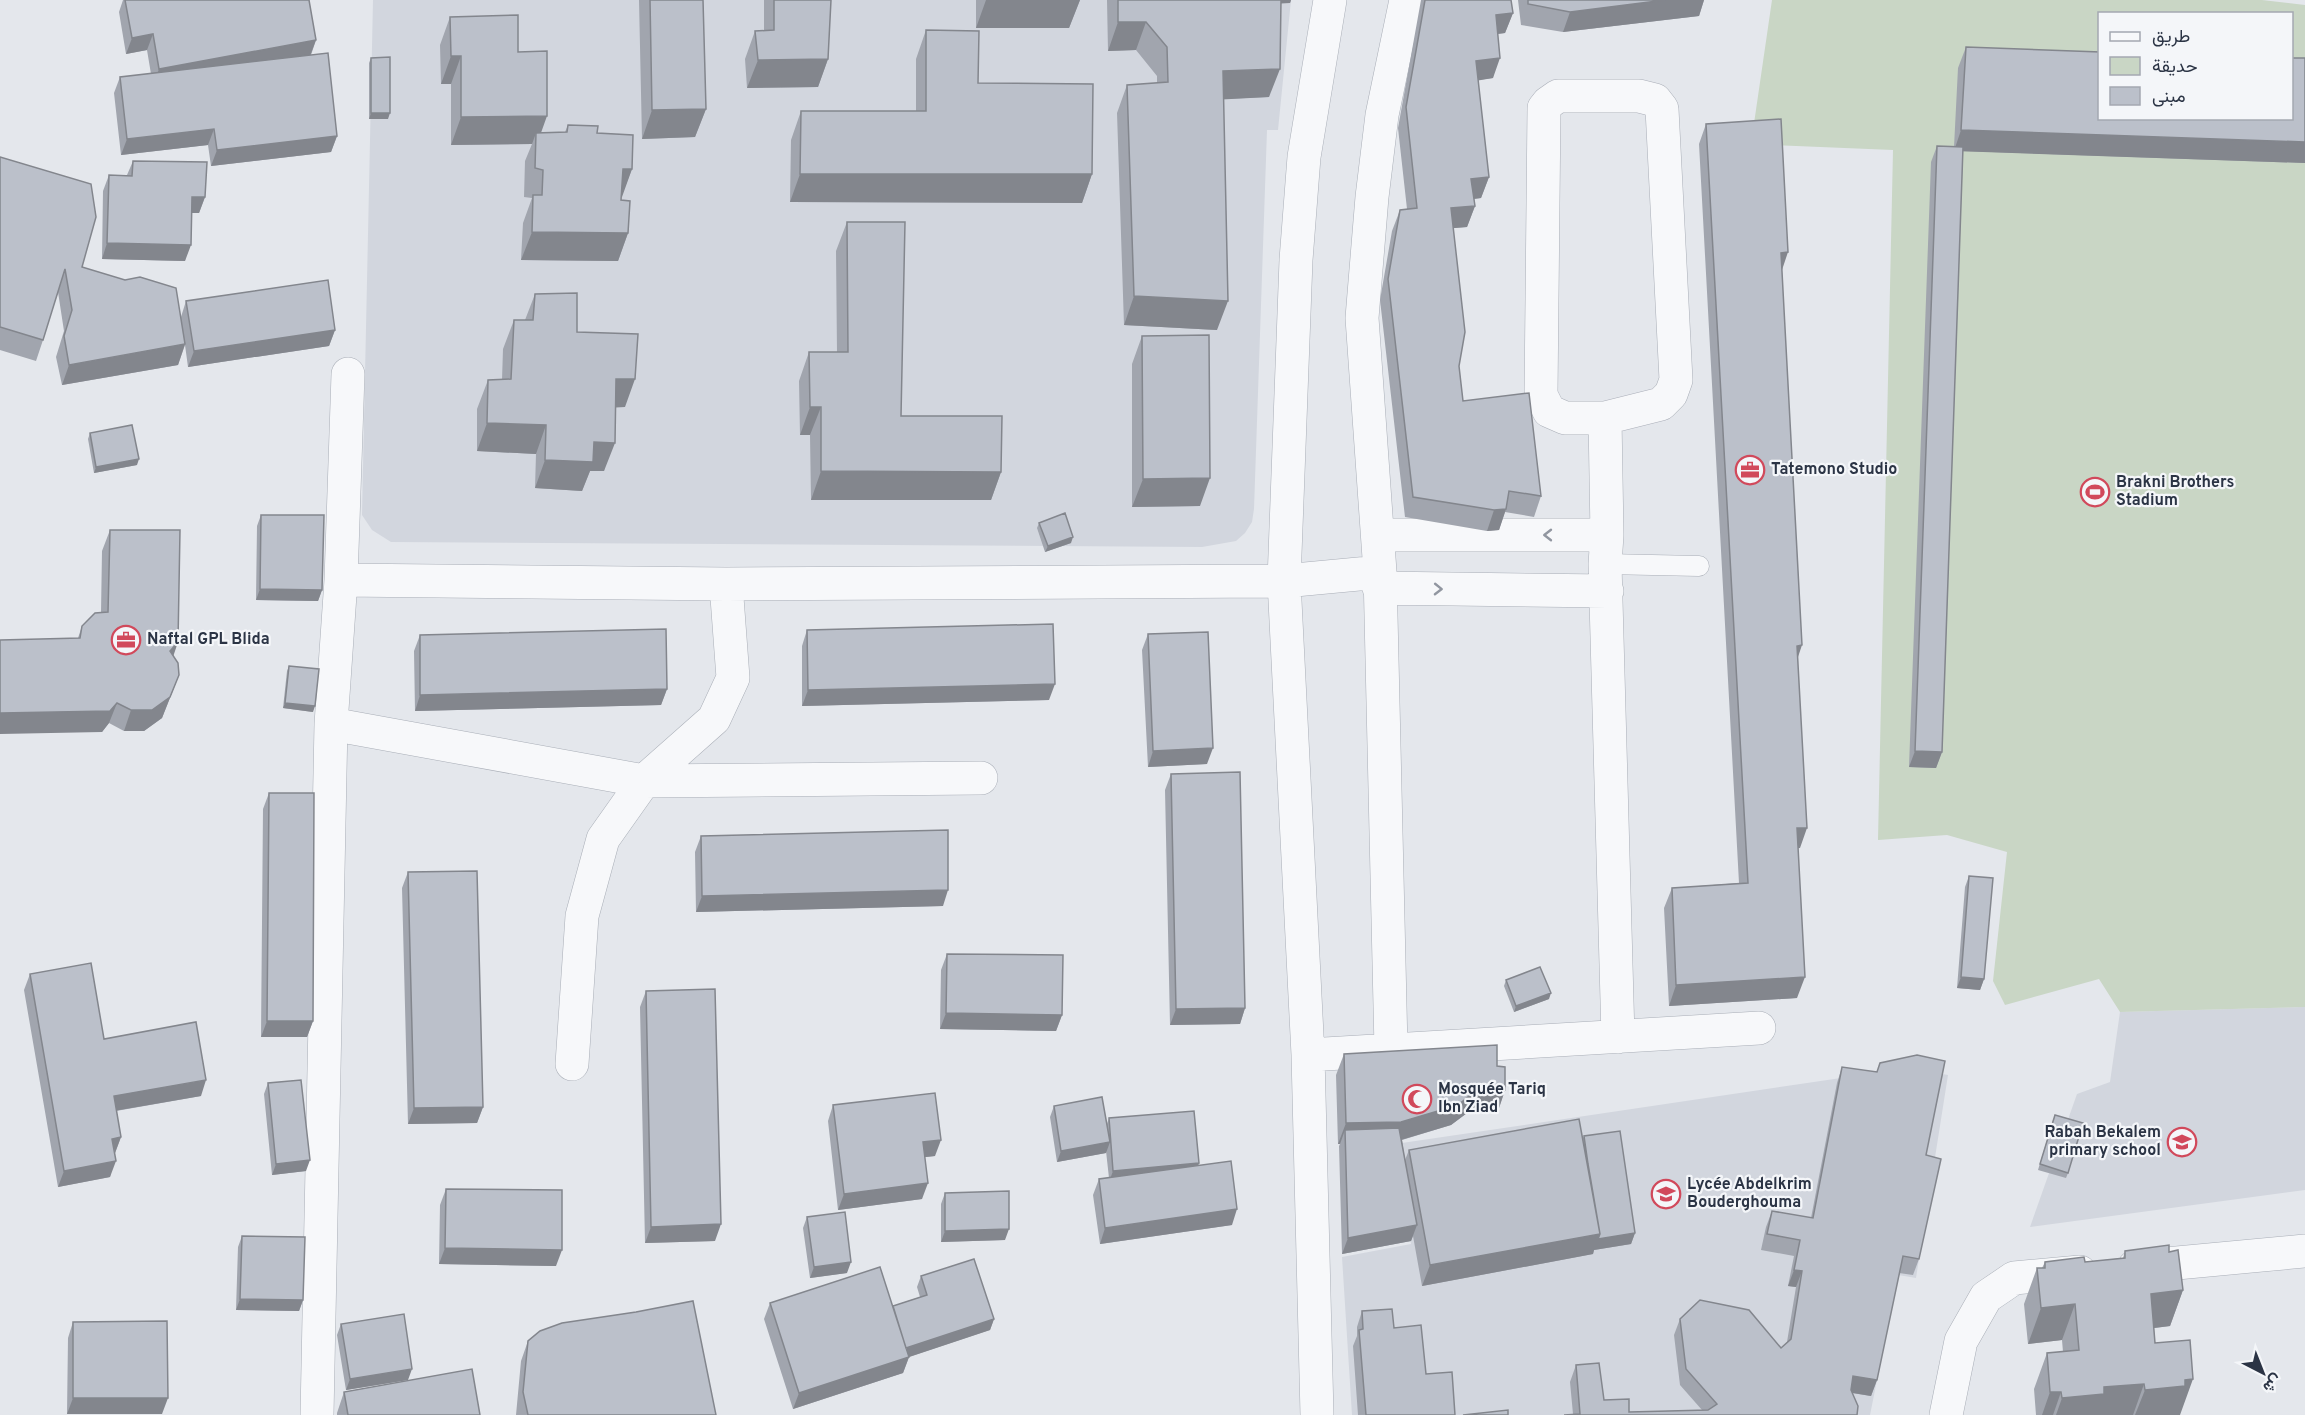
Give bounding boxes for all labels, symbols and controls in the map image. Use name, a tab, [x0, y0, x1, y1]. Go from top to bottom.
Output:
legend	[2098, 12, 2293, 120]
text: طريق	[2152, 26, 2190, 49]
text: حديقة	[2152, 56, 2198, 79]
text: مبنى	[2152, 86, 2186, 109]
office icon: Tatemono Studio	[1734, 454, 1766, 486]
place label: Tatemono Studio	[1771, 460, 1897, 480]
place label: Brakni Brothers Stadium	[2116, 473, 2235, 511]
sports icon: Brakni Brothers Stadium	[2079, 476, 2111, 508]
one-way arrow	[1544, 529, 1553, 541]
one-way arrow	[1433, 583, 1442, 595]
office icon: Naftal GPL Blida	[110, 624, 142, 656]
place label: Naftal GPL Blida	[147, 630, 270, 650]
place label: Mosquée Tariq Ibn Ziad	[1438, 1080, 1546, 1118]
mosque icon: Mosquée Tariq Ibn Ziad	[1401, 1083, 1433, 1115]
place label: Rabah Bekalem primary school	[2044, 1123, 2161, 1161]
school or university icon: Rabah Bekalem primary school	[2166, 1126, 2198, 1158]
place label: Lycée Abdelkrim Bouderghouma	[1687, 1175, 1812, 1213]
school or university icon: Lycée Abdelkrim Bouderghouma	[1650, 1178, 1682, 1210]
north arrow	[2233, 1343, 2293, 1403]
text: ش	[2258, 1369, 2286, 1397]

